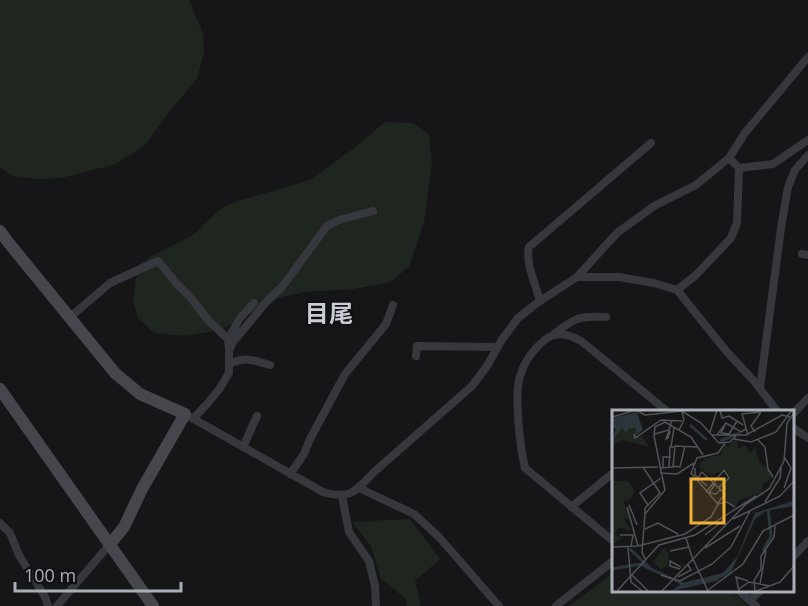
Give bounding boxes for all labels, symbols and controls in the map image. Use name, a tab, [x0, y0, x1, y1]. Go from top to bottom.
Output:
district label: 目尾	[305, 296, 353, 329]
inset map	[612, 410, 793, 591]
scale bar	[15, 555, 182, 593]
text: 100 m	[24, 563, 76, 587]

